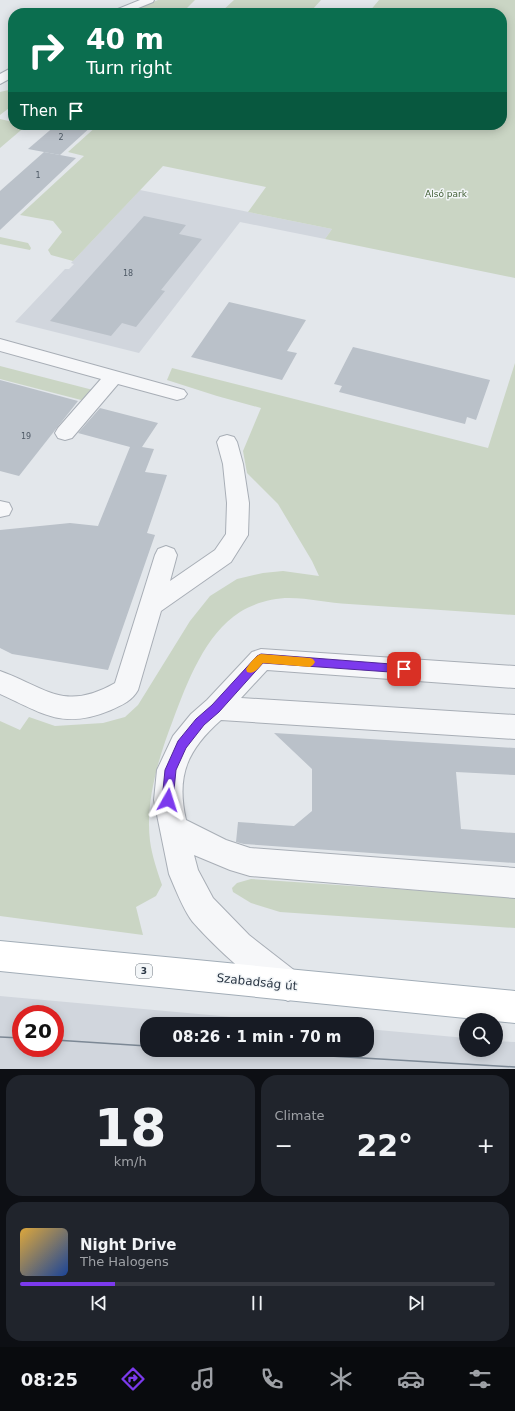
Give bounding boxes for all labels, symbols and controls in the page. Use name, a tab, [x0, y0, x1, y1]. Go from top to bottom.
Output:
text: 40 m	[86, 23, 164, 56]
icon: right	[20, 24, 72, 76]
text: Turn right	[86, 57, 172, 78]
icon: arrive	[65, 100, 87, 122]
text: Then	[20, 102, 57, 120]
house number: 2	[58, 133, 64, 142]
house number: 1	[35, 171, 41, 180]
park label: Alsó park	[425, 189, 468, 199]
house number: 18	[123, 269, 133, 278]
house number: 19	[21, 432, 31, 441]
pin	[387, 652, 421, 686]
icon: arrive	[393, 658, 415, 680]
position arrow	[147, 779, 189, 821]
road number: 3	[136, 964, 152, 978]
street label: Szabadság út	[216, 971, 298, 993]
speed limit sign: 20	[12, 1005, 64, 1057]
map controls	[459, 1013, 503, 1057]
button: search	[459, 1013, 503, 1057]
text: 08:26 · 1 min · 70 m	[173, 1028, 341, 1046]
text: 18	[94, 1098, 166, 1158]
text: Climate	[275, 1108, 325, 1123]
text: 22°	[356, 1128, 413, 1163]
text: −	[275, 1133, 293, 1158]
text: +	[477, 1133, 495, 1158]
text: km/h	[114, 1154, 147, 1169]
text: Night Drive	[80, 1236, 176, 1254]
text: The Halogens	[80, 1254, 169, 1269]
icon: previous	[88, 1292, 110, 1314]
icon: pause	[246, 1292, 268, 1314]
icon: next	[405, 1292, 427, 1314]
icon: directions	[119, 1365, 147, 1393]
icon: music	[189, 1365, 217, 1393]
icon: phone	[258, 1365, 286, 1393]
icon: climate	[327, 1365, 355, 1393]
icon: car	[397, 1365, 425, 1393]
icon: filters	[466, 1365, 494, 1393]
text: 08:25	[21, 1369, 78, 1390]

